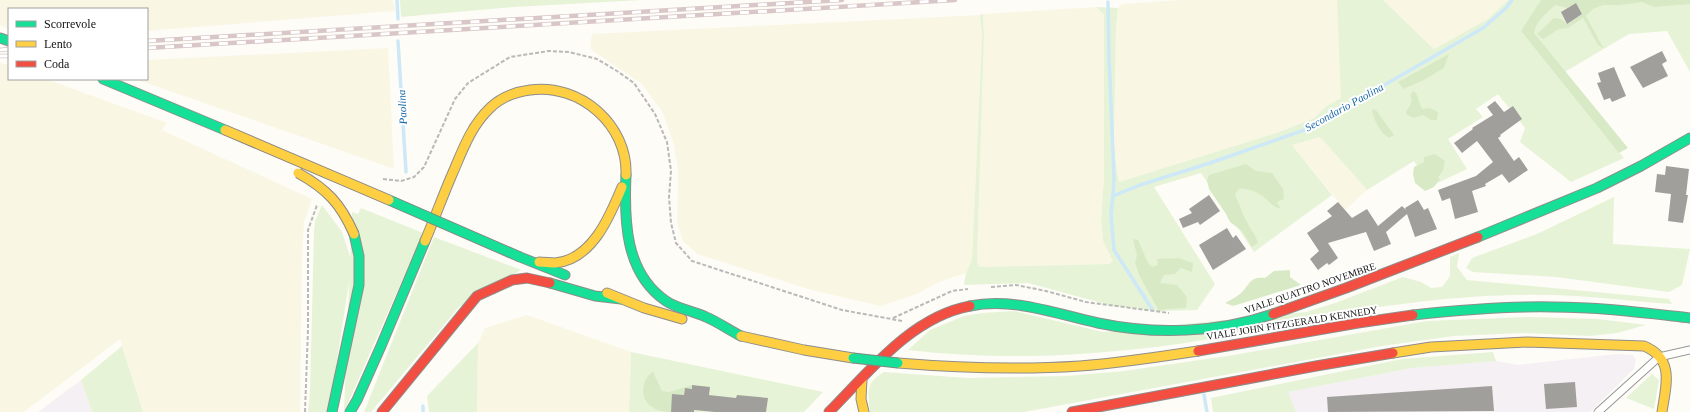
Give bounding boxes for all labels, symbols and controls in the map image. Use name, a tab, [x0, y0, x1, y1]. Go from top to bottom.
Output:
legend	[8, 8, 148, 80]
text: Scorrevole	[44, 17, 96, 31]
text: Lento	[44, 37, 72, 51]
text: Coda	[44, 57, 70, 71]
water label: Secondario Paolina	[1303, 80, 1386, 134]
water label: Paolina	[395, 89, 409, 126]
street label: VIALE QUATTRO NOVEMBRE	[1243, 260, 1377, 316]
street label: VIALE JOHN FITZGERALD KENNEDY	[1206, 304, 1378, 342]

